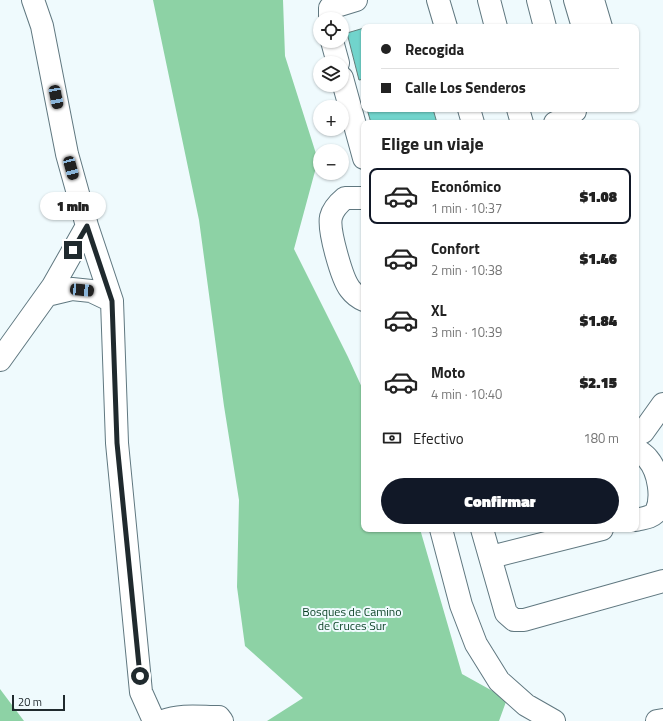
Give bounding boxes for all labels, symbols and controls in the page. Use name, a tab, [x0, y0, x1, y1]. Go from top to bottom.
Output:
map controls	[313, 12, 349, 180]
button: locate	[313, 12, 349, 48]
text: Recogida	[405, 38, 464, 61]
button: layers	[313, 56, 349, 92]
text: Calle Los Senderos	[405, 76, 526, 99]
car	[48, 84, 64, 110]
button: +	[313, 100, 349, 136]
text: Elige un viaje	[381, 130, 484, 157]
button: −	[313, 144, 349, 180]
car	[62, 155, 80, 181]
text: Económico	[431, 175, 501, 198]
icon: car	[383, 178, 419, 214]
text: $1.08	[580, 185, 617, 208]
callout: 1 min	[40, 192, 106, 220]
text: 1 min	[57, 196, 89, 216]
text: 1 min · 10:37	[431, 198, 502, 218]
text: Confort	[431, 237, 480, 260]
icon: car	[383, 240, 419, 276]
route end	[64, 241, 82, 259]
text: $1.46	[580, 247, 617, 270]
text: 2 min · 10:38	[431, 260, 502, 280]
car	[70, 283, 94, 297]
text: XL	[431, 299, 447, 322]
icon: car	[383, 302, 419, 338]
text: $1.84	[580, 309, 617, 332]
text: 3 min · 10:39	[431, 322, 502, 342]
text: Moto	[431, 361, 465, 384]
icon: car	[383, 364, 419, 400]
text: $2.15	[580, 371, 617, 394]
text: 4 min · 10:40	[431, 384, 502, 404]
icon: cash	[381, 427, 403, 449]
text: Efectivo	[413, 427, 464, 450]
text: 180 m	[583, 428, 619, 448]
button: Confirmar	[381, 478, 619, 524]
park label: Bosques de Camino de Cruces Sur	[302, 602, 402, 635]
route start	[131, 667, 149, 685]
scale bar	[12, 693, 65, 712]
text: 20 m	[18, 694, 42, 710]

